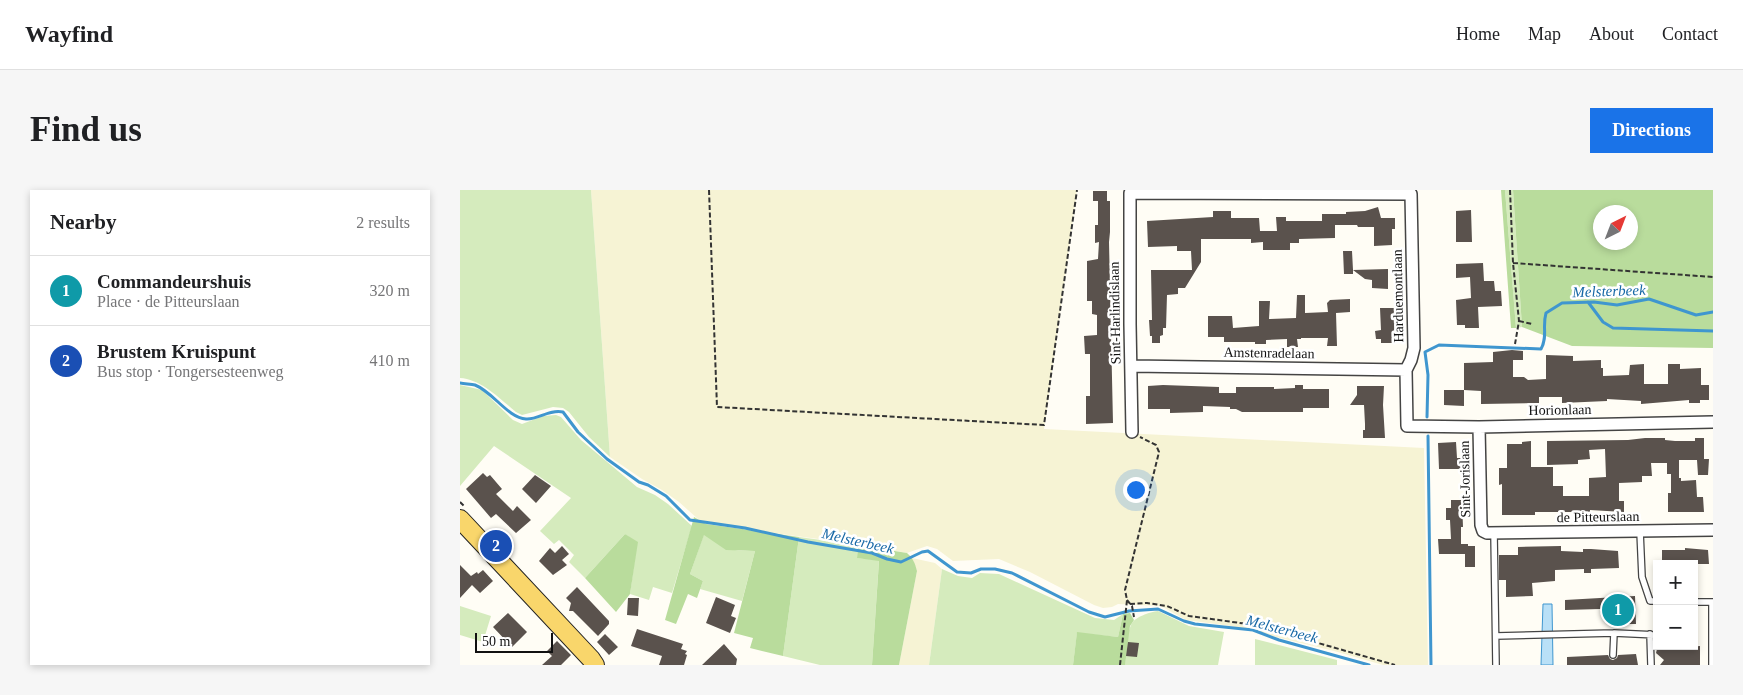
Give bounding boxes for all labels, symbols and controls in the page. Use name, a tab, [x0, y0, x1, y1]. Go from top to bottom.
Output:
text: Wayfind	[25, 21, 113, 47]
text: Home	[1456, 24, 1500, 44]
text: Map	[1528, 24, 1561, 44]
text: About	[1589, 24, 1634, 44]
text: Contact	[1662, 24, 1718, 44]
button: Directions	[1590, 108, 1713, 153]
text: Find us	[30, 110, 142, 149]
north arrow	[1593, 205, 1638, 250]
text: Nearby	[50, 210, 117, 234]
text: 2 results	[356, 214, 410, 231]
street label: Harduemontlaan	[1390, 249, 1406, 343]
street label: Sint-Harlindislaan	[1107, 262, 1123, 364]
text: Commandeurshuis	[97, 271, 251, 292]
text: 1	[62, 282, 70, 299]
text: 320 m	[370, 282, 410, 299]
water label: Melsterbeek	[1571, 282, 1646, 300]
text: Place · de Pitteurslaan	[97, 293, 240, 310]
text: Brustem Kruispunt	[97, 341, 256, 362]
street label: Amstenradelaan	[1223, 345, 1315, 361]
text: 2	[62, 352, 70, 369]
text: 410 m	[370, 352, 410, 369]
text: Bus stop · Tongersesteenweg	[97, 363, 284, 380]
street label: Horionlaan	[1528, 402, 1592, 418]
street label: Sint-Jorislaan	[1457, 440, 1473, 518]
your location	[1123, 477, 1149, 503]
street label: de Pitteurslaan	[1556, 509, 1640, 525]
water label: Melsterbeek	[820, 525, 896, 557]
pin: 2	[480, 527, 512, 565]
map controls	[1653, 560, 1698, 650]
button: +	[1653, 560, 1698, 605]
pin: 1	[1602, 591, 1634, 629]
button: −	[1653, 605, 1698, 650]
water label: Melsterbeek	[1244, 612, 1320, 646]
scale bar	[475, 630, 552, 653]
text: 50 m	[482, 634, 510, 649]

